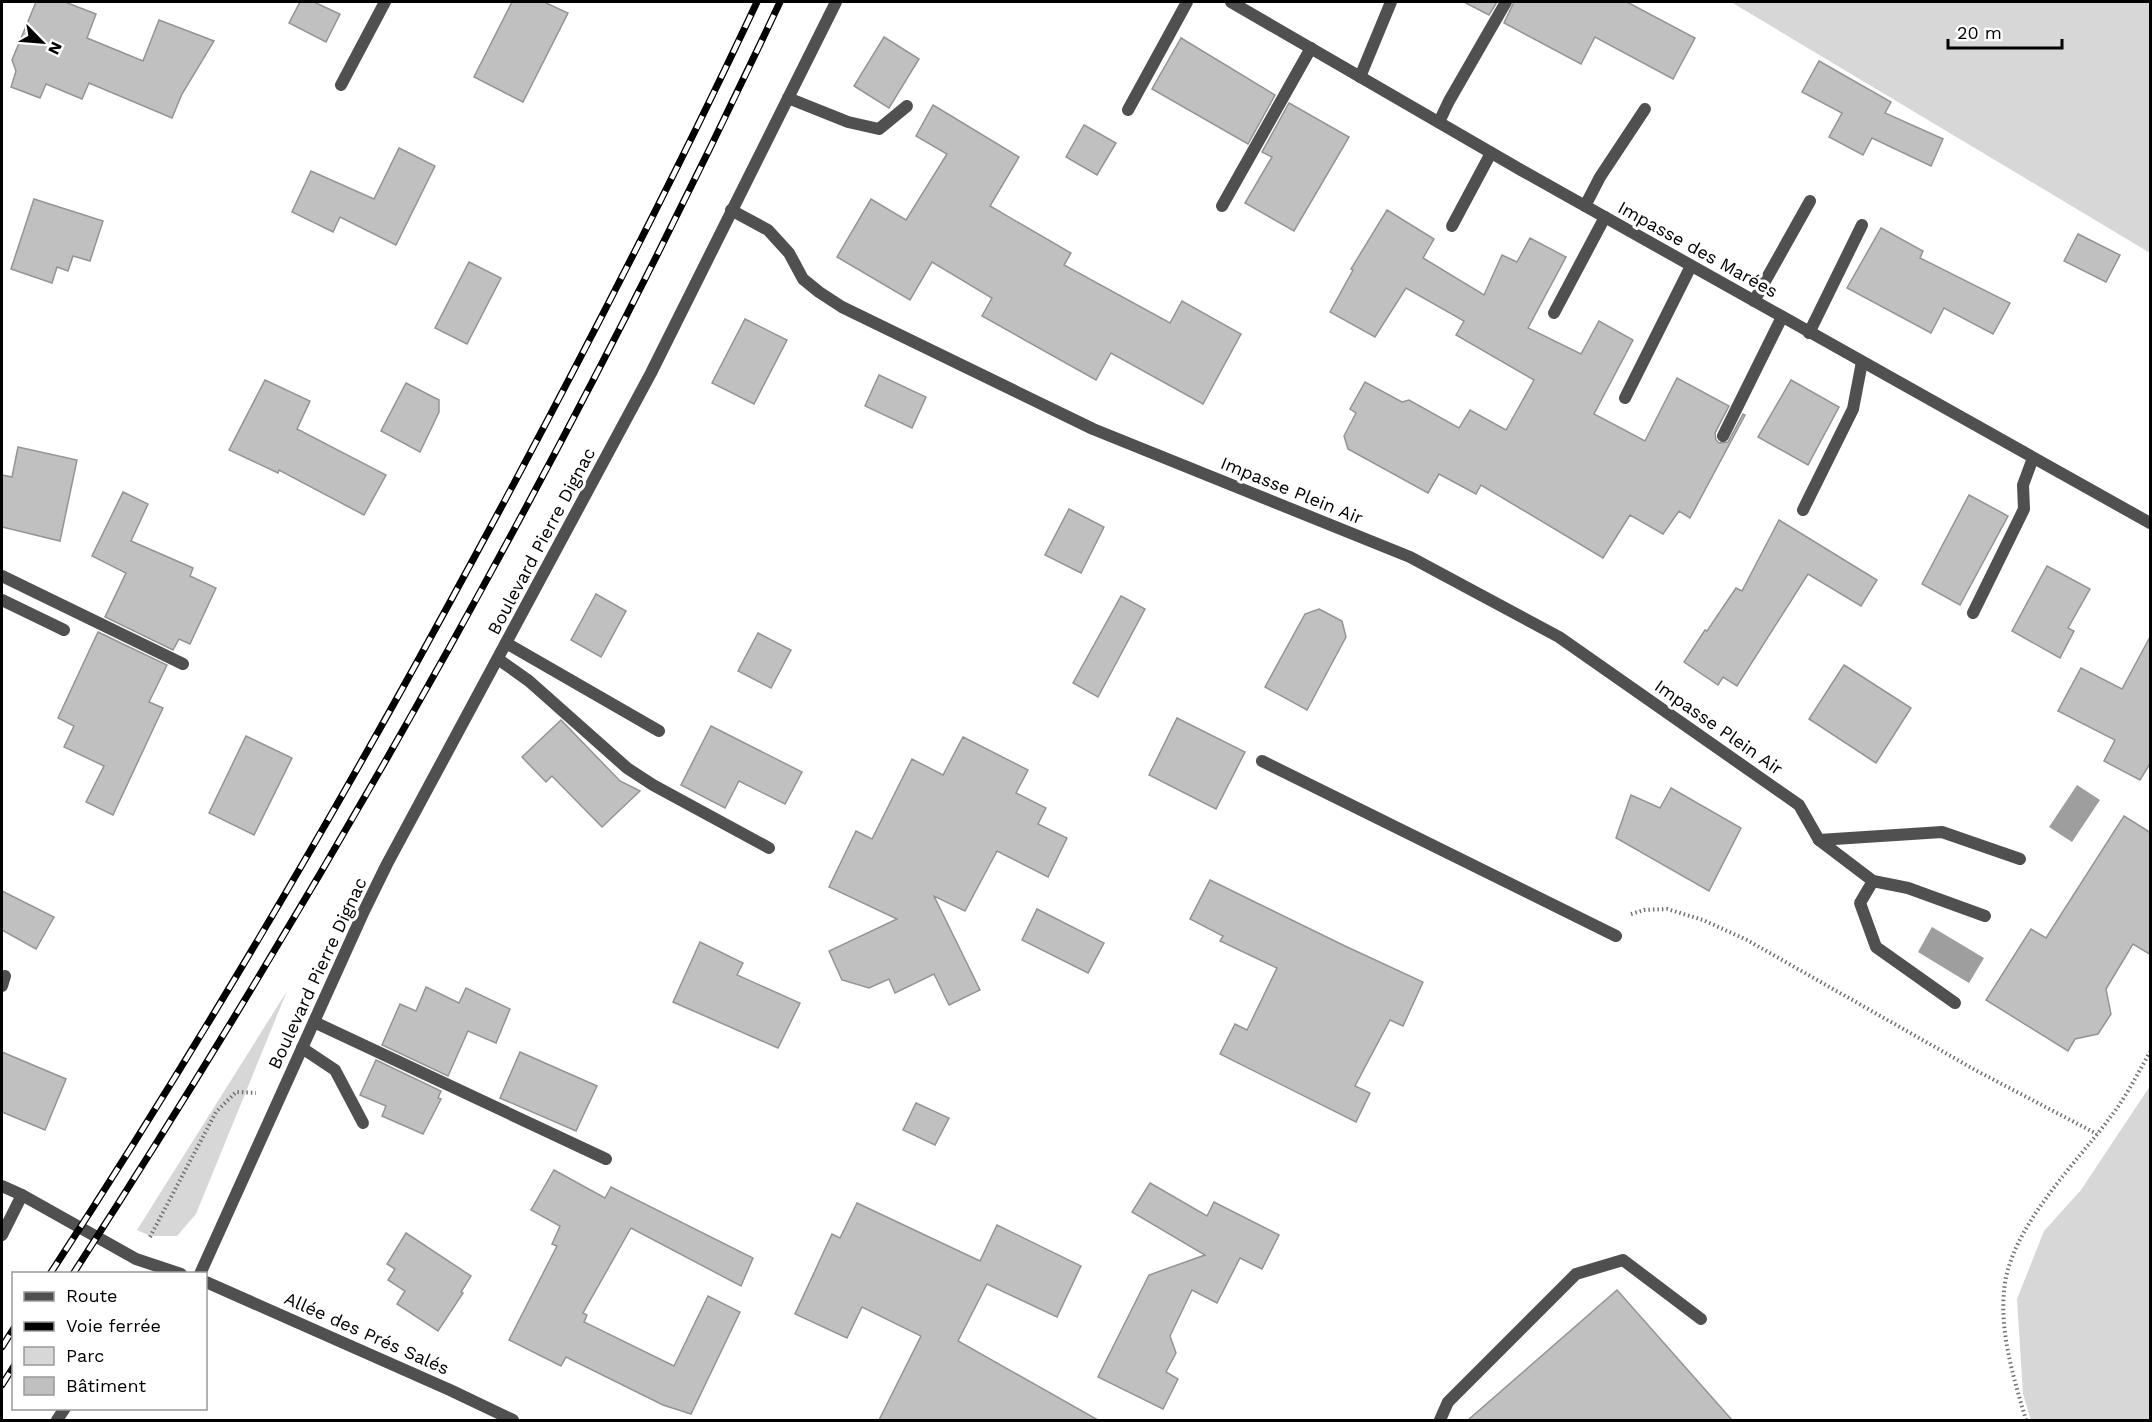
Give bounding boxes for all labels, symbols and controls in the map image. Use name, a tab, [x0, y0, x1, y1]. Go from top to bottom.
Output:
north arrow	[12, 12, 72, 72]
scale bar	[1948, 12, 2062, 50]
text: 20 m	[1957, 22, 2002, 43]
text: N	[44, 39, 66, 58]
street label: Impasse des Marées	[1614, 196, 1782, 302]
street label: Boulevard Pierre Dignac	[483, 444, 599, 638]
street label: Impasse Plein Air	[1218, 452, 1366, 528]
street label: Impasse Plein Air	[1651, 675, 1787, 779]
street label: Boulevard Pierre Dignac	[263, 874, 371, 1072]
legend	[12, 1272, 207, 1410]
text: Route	[66, 1285, 118, 1306]
street label: Allée des Prés Salés	[281, 1287, 453, 1379]
text: Voie ferrée	[66, 1315, 161, 1336]
text: Parc	[66, 1345, 104, 1366]
text: Bâtiment	[66, 1375, 146, 1396]

